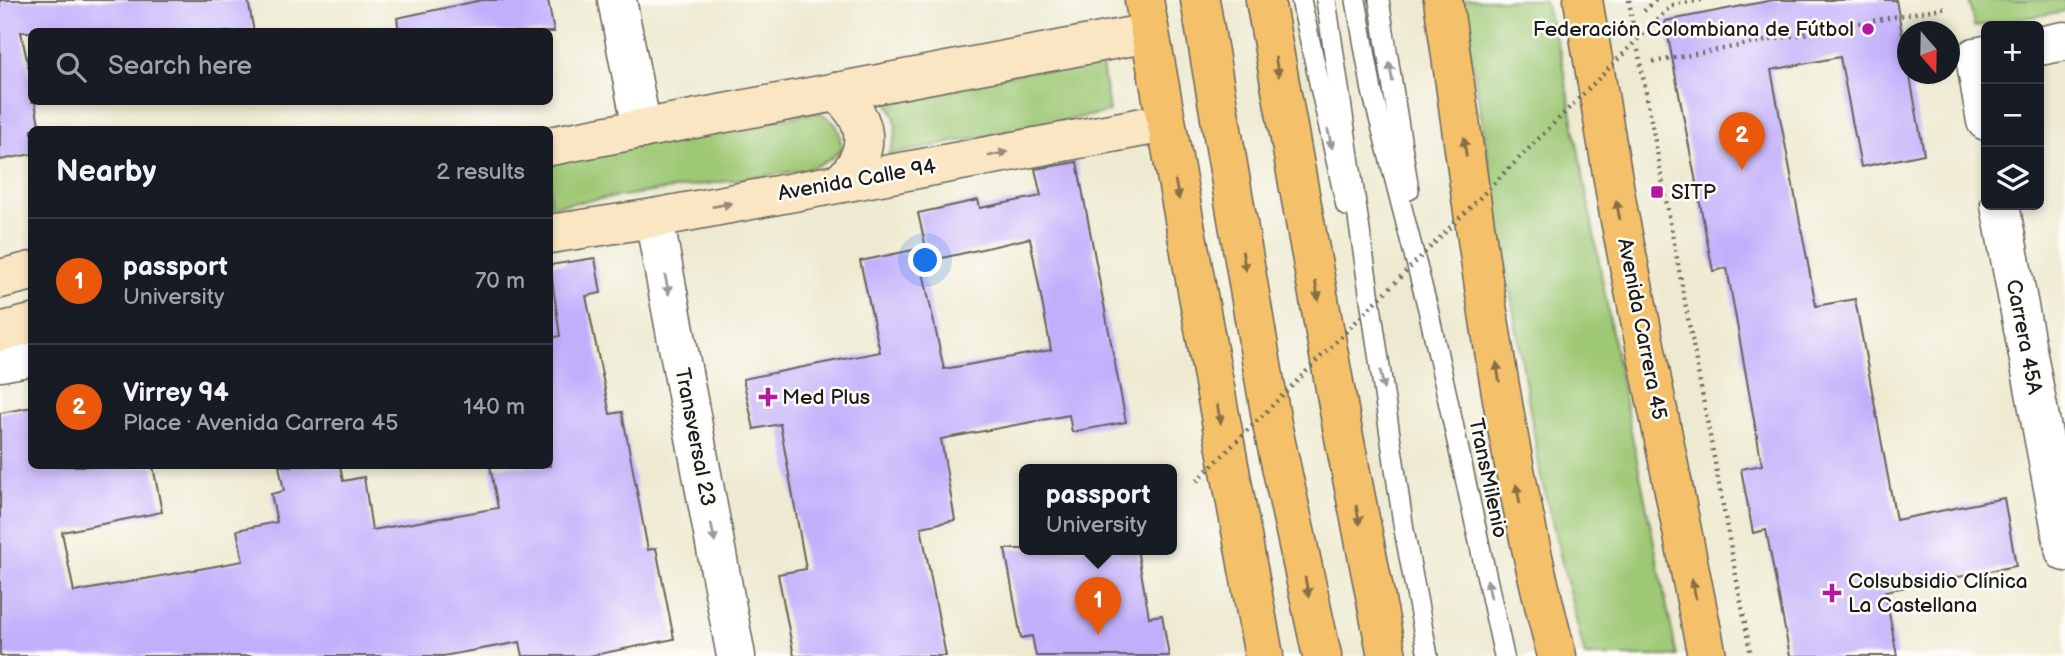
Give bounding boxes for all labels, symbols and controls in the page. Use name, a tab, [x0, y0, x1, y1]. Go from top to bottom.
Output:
place label: Federación Colombiana de Fútbol	[1533, 17, 1854, 42]
marker: Federación Colombiana de Fútbol	[1860, 21, 1876, 37]
north arrow	[1897, 21, 1960, 84]
map controls	[1981, 21, 2044, 210]
button: +	[1981, 21, 2044, 84]
search box	[28, 28, 553, 105]
icon: search	[52, 48, 90, 86]
text: Search here	[108, 51, 252, 82]
one-way arrow	[1272, 56, 1283, 78]
one-way arrow	[1385, 61, 1396, 83]
button: −	[1981, 84, 2044, 147]
pin: 2	[1719, 112, 1765, 170]
one-way arrow	[1325, 128, 1336, 150]
one-way arrow	[1459, 136, 1470, 158]
button: layers	[1981, 147, 2044, 210]
one-way arrow	[987, 148, 1009, 159]
text: Nearby	[56, 154, 156, 190]
street label: Avenida Calle 94	[776, 154, 938, 206]
text: 2 results	[436, 158, 525, 186]
one-way arrow	[1172, 179, 1183, 201]
place label: SITP	[1671, 180, 1716, 205]
marker: SITP	[1649, 184, 1665, 200]
one-way arrow	[711, 199, 733, 210]
one-way arrow	[1613, 199, 1624, 221]
street label: Avenida Carrera 45	[1612, 236, 1672, 422]
your location	[908, 243, 942, 277]
one-way arrow	[1239, 250, 1250, 272]
text: passport	[123, 252, 228, 283]
text: 1	[74, 267, 84, 295]
text: 70 m	[475, 267, 525, 295]
one-way arrow	[661, 274, 672, 296]
street label: Carrera 45A	[2001, 277, 2047, 397]
one-way arrow	[1312, 280, 1323, 302]
text: University	[123, 283, 224, 311]
one-way arrow	[1492, 361, 1503, 383]
street label: Transversal 23	[669, 366, 721, 508]
one-way arrow	[1376, 369, 1387, 391]
text: Virrey 94	[123, 378, 229, 409]
place label: Med Plus	[782, 385, 870, 410]
marker: Med Plus	[760, 389, 776, 405]
text: 2	[72, 393, 86, 421]
text: 140 m	[463, 393, 525, 421]
one-way arrow	[1214, 403, 1225, 425]
text: Place · Avenida Carrera 45	[123, 409, 398, 437]
street label: TransMilenio	[1463, 416, 1513, 540]
popup	[1019, 464, 1177, 555]
text: passport	[1046, 480, 1150, 511]
one-way arrow	[1513, 483, 1524, 505]
one-way arrow	[1353, 504, 1364, 526]
text: University	[1046, 511, 1147, 539]
one-way arrow	[707, 522, 718, 544]
place label: Colsubsidio Clínica La Castellana	[1848, 569, 2028, 618]
one-way arrow	[1302, 576, 1313, 598]
pin: 1	[1075, 577, 1121, 635]
one-way arrow	[1483, 578, 1494, 600]
one-way arrow	[1688, 578, 1699, 600]
marker: Colsubsidio Clínica La Castellana	[1822, 583, 1842, 603]

